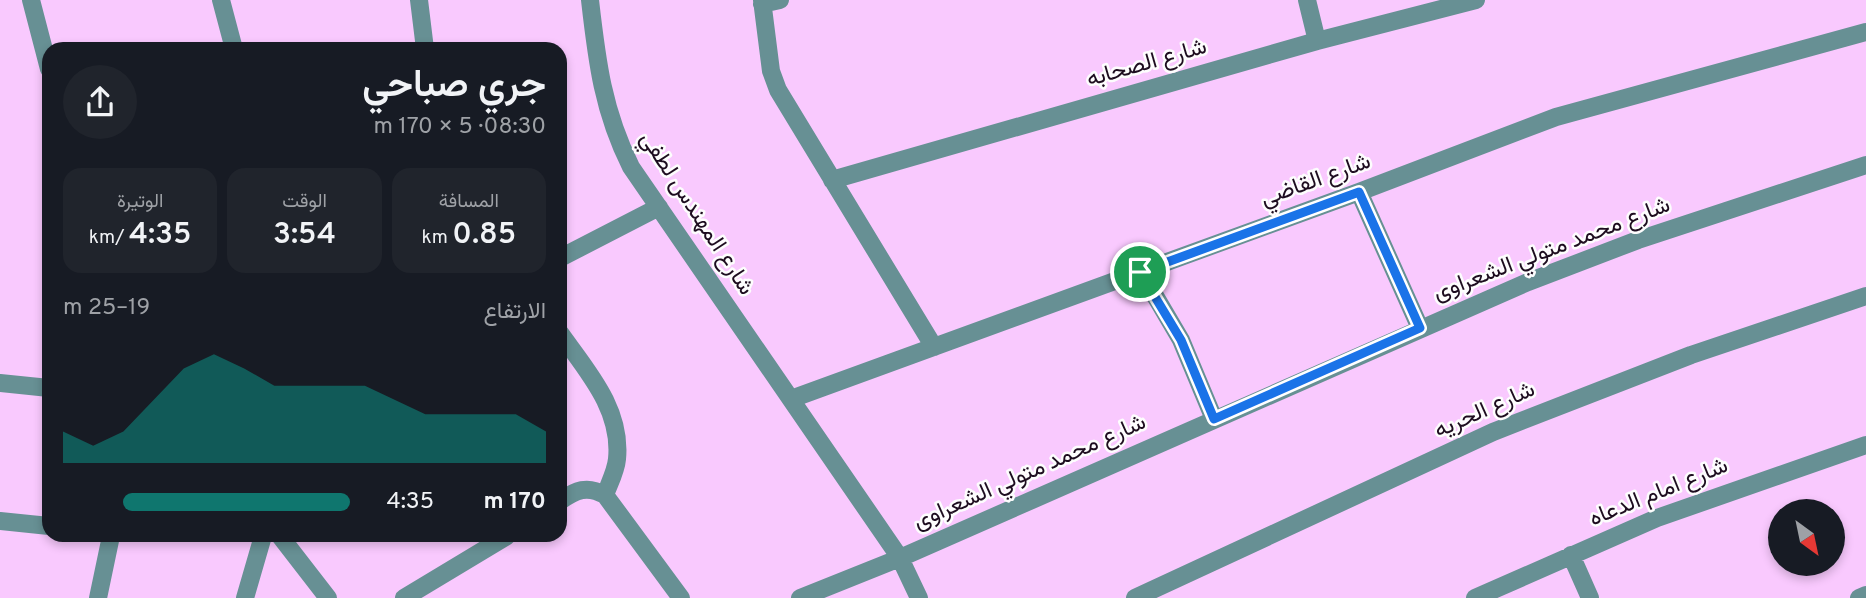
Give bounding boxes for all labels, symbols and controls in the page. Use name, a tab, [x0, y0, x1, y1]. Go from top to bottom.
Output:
street label: شارع الصحابه	[1083, 33, 1211, 95]
text: جري صباحي	[362, 62, 546, 111]
button: share	[63, 65, 137, 139]
text: 08:30 · 5 × 170 m	[373, 113, 546, 142]
street label: شارع المهندس لطفي	[631, 127, 760, 302]
street label: شارع القاضي	[1257, 148, 1376, 216]
text: الوتيرة	[117, 190, 163, 214]
text: الوقت	[282, 190, 327, 214]
text: المسافة	[439, 190, 499, 214]
street label: شارع محمد متولي الشعراوى	[1429, 191, 1675, 311]
text: 4:35	[129, 217, 192, 254]
text: 3:54	[273, 217, 336, 254]
text: 0.85	[452, 217, 516, 254]
text: /km	[89, 226, 129, 250]
text: km	[422, 226, 452, 250]
pin	[1110, 242, 1170, 302]
icon: arrive	[1121, 253, 1159, 291]
text: 19–25 m	[63, 294, 150, 323]
text: الارتفاع	[484, 298, 546, 327]
street label: شارع الحريه	[1430, 376, 1540, 446]
street label: شارع محمد متولي الشعراوى	[909, 409, 1152, 539]
street label: شارع امام الدعاه	[1585, 452, 1733, 534]
text: 4:35	[386, 488, 434, 517]
text: 170 m	[483, 488, 546, 517]
north arrow	[1768, 499, 1844, 576]
map controls	[1768, 499, 1845, 576]

